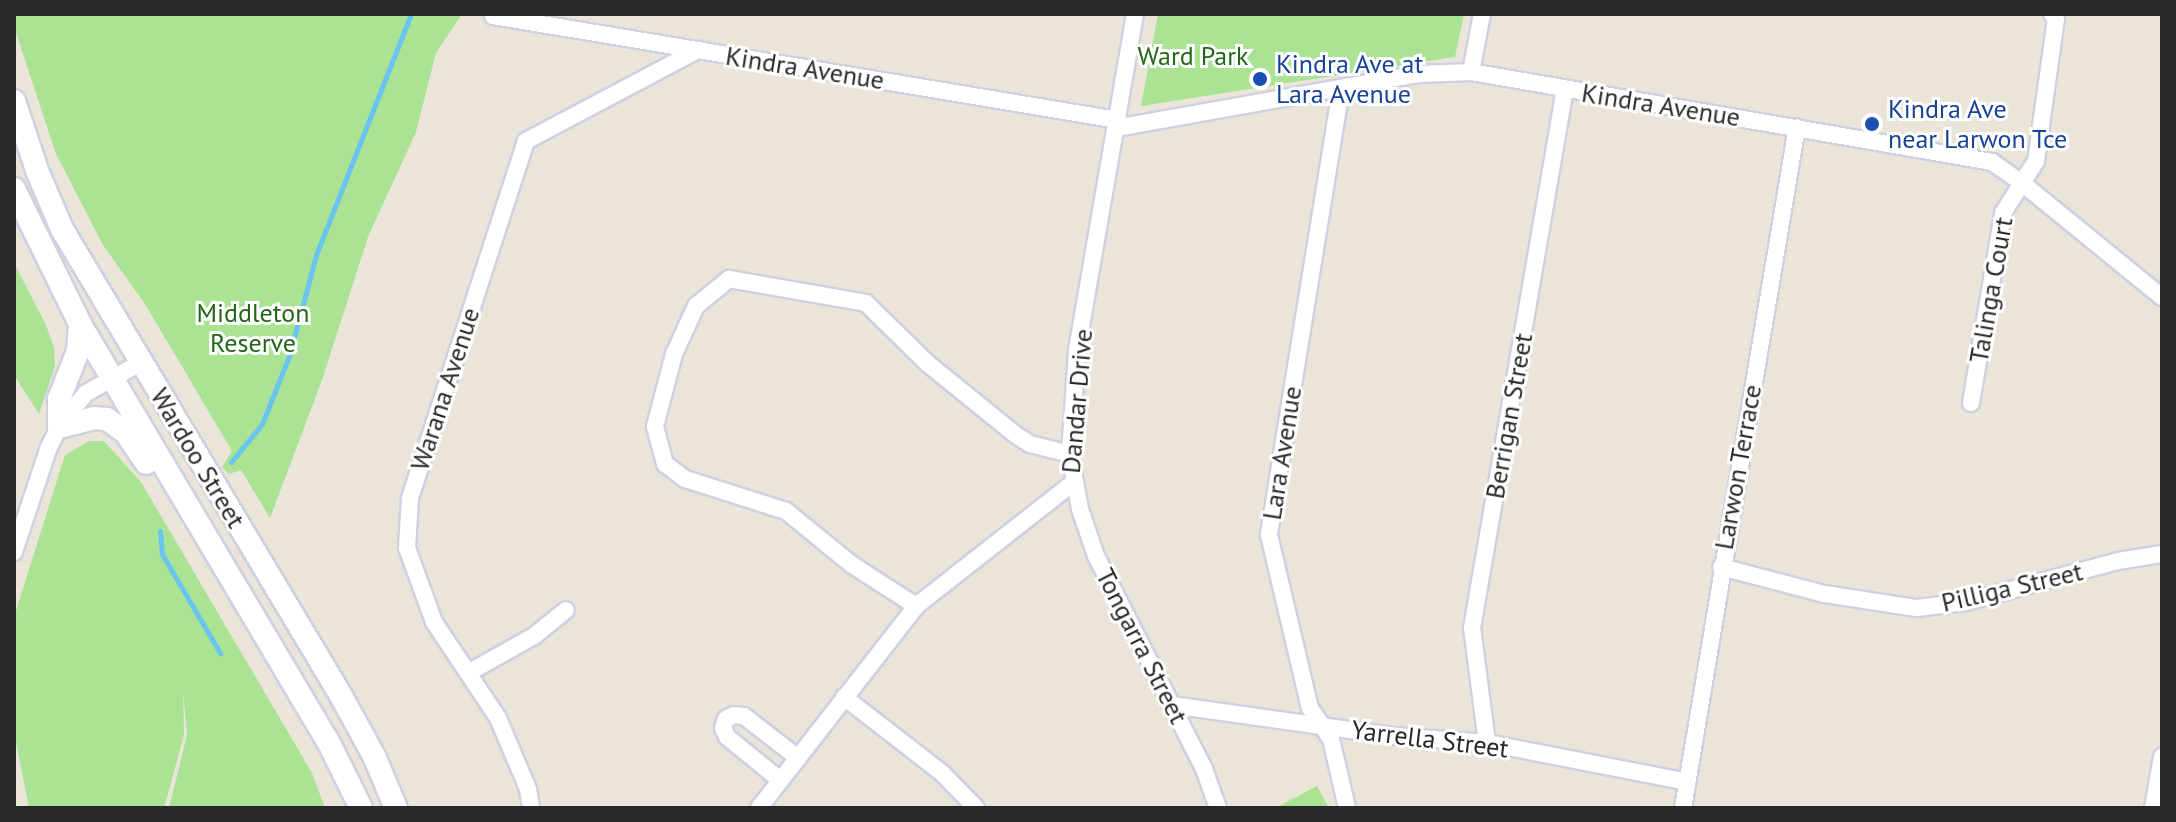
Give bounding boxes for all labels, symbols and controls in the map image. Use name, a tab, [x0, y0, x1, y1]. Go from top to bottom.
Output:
street label: Kindra Avenue	[723, 40, 887, 96]
park label: Ward Park	[1138, 40, 1248, 72]
place label: Kindra Ave at Lara Avenue	[1276, 48, 1424, 110]
marker: Kindra Ave at Lara Avenue	[1251, 70, 1269, 88]
street label: Kindra Avenue	[1579, 77, 1743, 133]
place label: Kindra Ave near Larwon Tce	[1888, 93, 2068, 154]
marker: Kindra Ave near Larwon Tce	[1863, 115, 1881, 133]
street label: Talinga Court	[1963, 215, 2019, 365]
park label: Middleton Reserve	[197, 297, 309, 358]
street label: Warana Avenue	[404, 303, 486, 475]
street label: Dandar Drive	[1055, 327, 1099, 475]
street label: Berrigan Street	[1479, 331, 1539, 501]
street label: Larwon Terrace	[1708, 382, 1768, 552]
street label: Wardoo Street	[144, 383, 252, 533]
street label: Lara Avenue	[1256, 384, 1308, 522]
street label: Pilliga Street	[1938, 556, 2086, 618]
street label: Tongarra Street	[1090, 563, 1194, 729]
street label: Yarrella Street	[1350, 714, 1510, 764]

